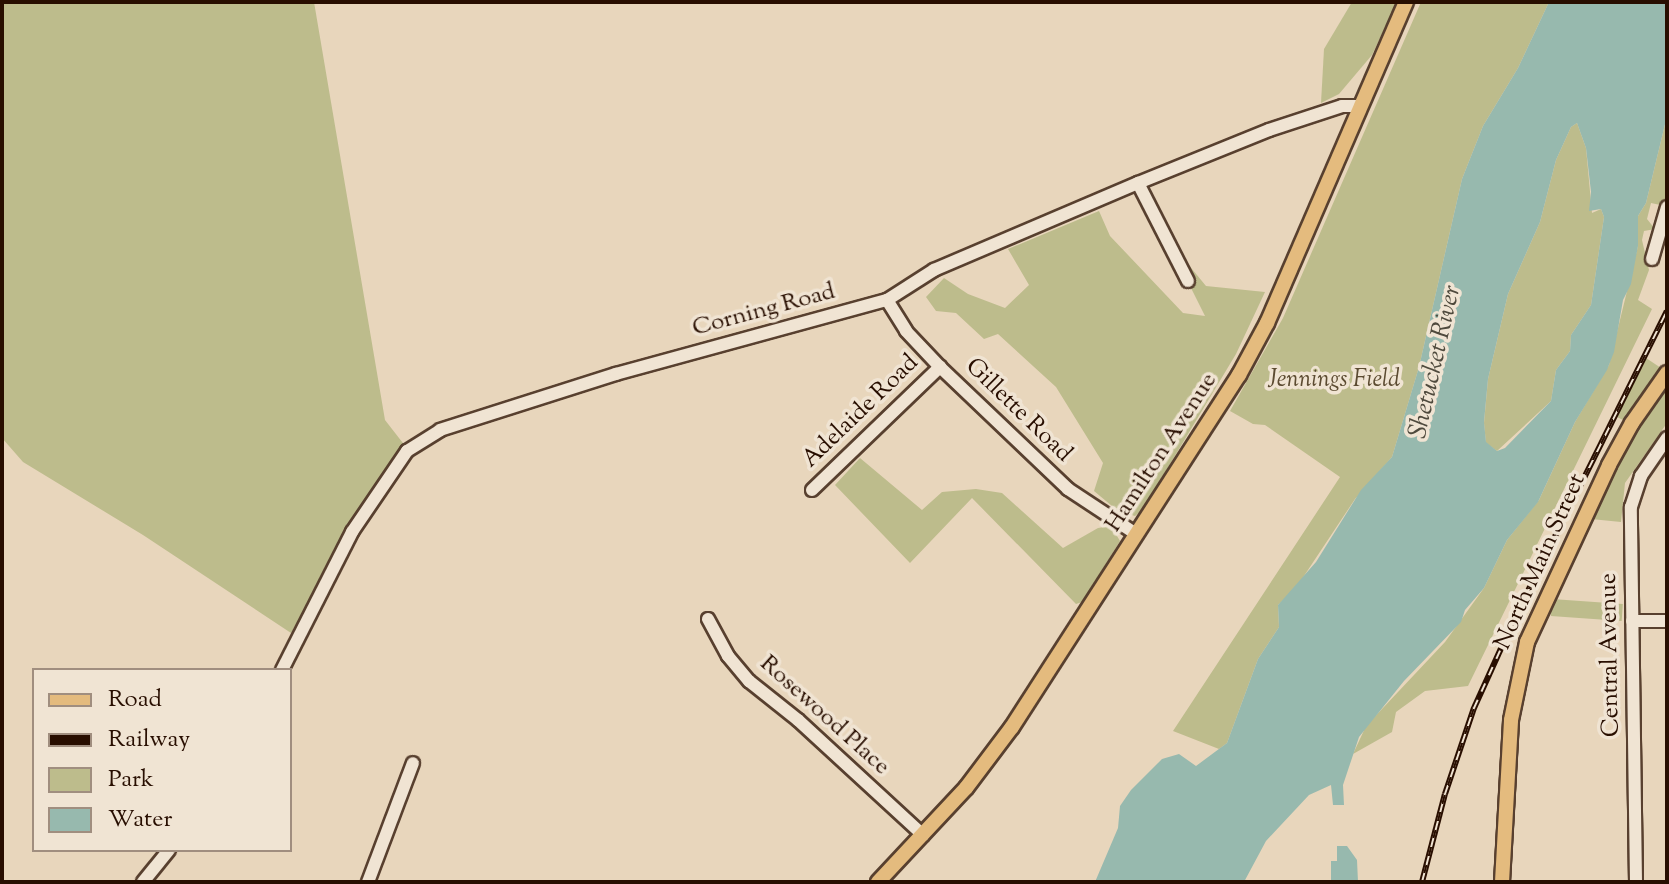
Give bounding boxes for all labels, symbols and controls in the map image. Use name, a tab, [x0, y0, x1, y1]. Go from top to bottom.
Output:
street label: Corning Road	[690, 278, 838, 344]
water label: Shetucket River	[1403, 282, 1469, 442]
street label: Adelaide Road	[797, 349, 925, 475]
street label: Gillette Road	[959, 353, 1077, 469]
park label: Jennings Field	[1268, 367, 1400, 395]
street label: Hamilton Avenue	[1100, 368, 1224, 538]
street label: North Main Street	[1489, 470, 1593, 654]
street label: Central Avenue	[1595, 573, 1627, 737]
street label: Rosewood Place	[753, 650, 895, 782]
legend	[32, 668, 292, 852]
text: Road	[108, 683, 162, 717]
text: Railway	[108, 723, 190, 757]
text: Park	[108, 763, 154, 797]
text: Water	[108, 803, 172, 837]

